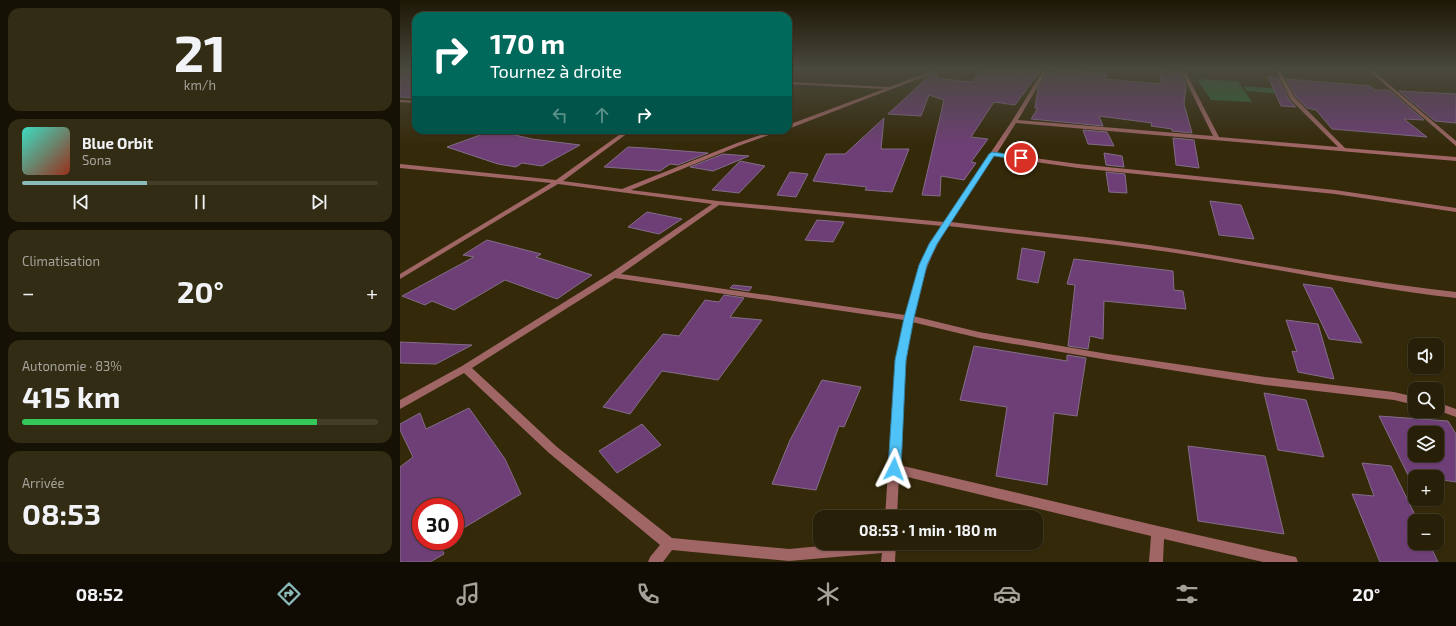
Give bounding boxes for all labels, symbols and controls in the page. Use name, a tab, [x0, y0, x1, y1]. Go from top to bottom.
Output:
text: 21	[174, 20, 226, 82]
text: 170 m	[490, 26, 565, 60]
icon: right	[424, 28, 476, 80]
text: Tournez à droite	[490, 60, 622, 82]
text: km/h	[184, 77, 216, 93]
icon: left	[549, 104, 571, 126]
icon: ahead	[591, 104, 613, 126]
icon: right	[633, 104, 655, 126]
text: Blue Orbit	[82, 134, 153, 152]
pin	[1004, 141, 1038, 175]
icon: arrive	[1010, 147, 1032, 169]
text: Sona	[82, 152, 111, 168]
icon: previous	[70, 191, 92, 213]
icon: pause	[189, 191, 211, 213]
icon: next	[308, 191, 330, 213]
text: Climatisation	[22, 253, 100, 269]
text: 20°	[177, 273, 224, 309]
text: −	[22, 279, 35, 305]
text: +	[366, 279, 378, 305]
map controls	[1408, 338, 1444, 550]
button: sound	[1408, 338, 1444, 374]
text: Autonomie · 83%	[22, 358, 122, 374]
text: 415 km	[22, 378, 120, 414]
button: search	[1408, 382, 1444, 418]
button: layers	[1408, 426, 1444, 462]
position arrow	[873, 448, 915, 490]
button: +	[1408, 470, 1444, 506]
text: Arrivée	[22, 475, 65, 491]
text: 08:53	[22, 495, 101, 531]
speed limit sign: 30	[412, 498, 464, 550]
button: −	[1408, 514, 1444, 550]
text: 08:53 · 1 min · 180 m	[859, 521, 997, 539]
icon: directions	[275, 580, 303, 608]
icon: music	[454, 580, 482, 608]
icon: phone	[634, 580, 662, 608]
icon: climate	[814, 580, 842, 608]
icon: car	[993, 580, 1021, 608]
icon: filters	[1173, 580, 1201, 608]
text: 08:52	[76, 583, 123, 605]
text: 20°	[1352, 583, 1380, 605]

